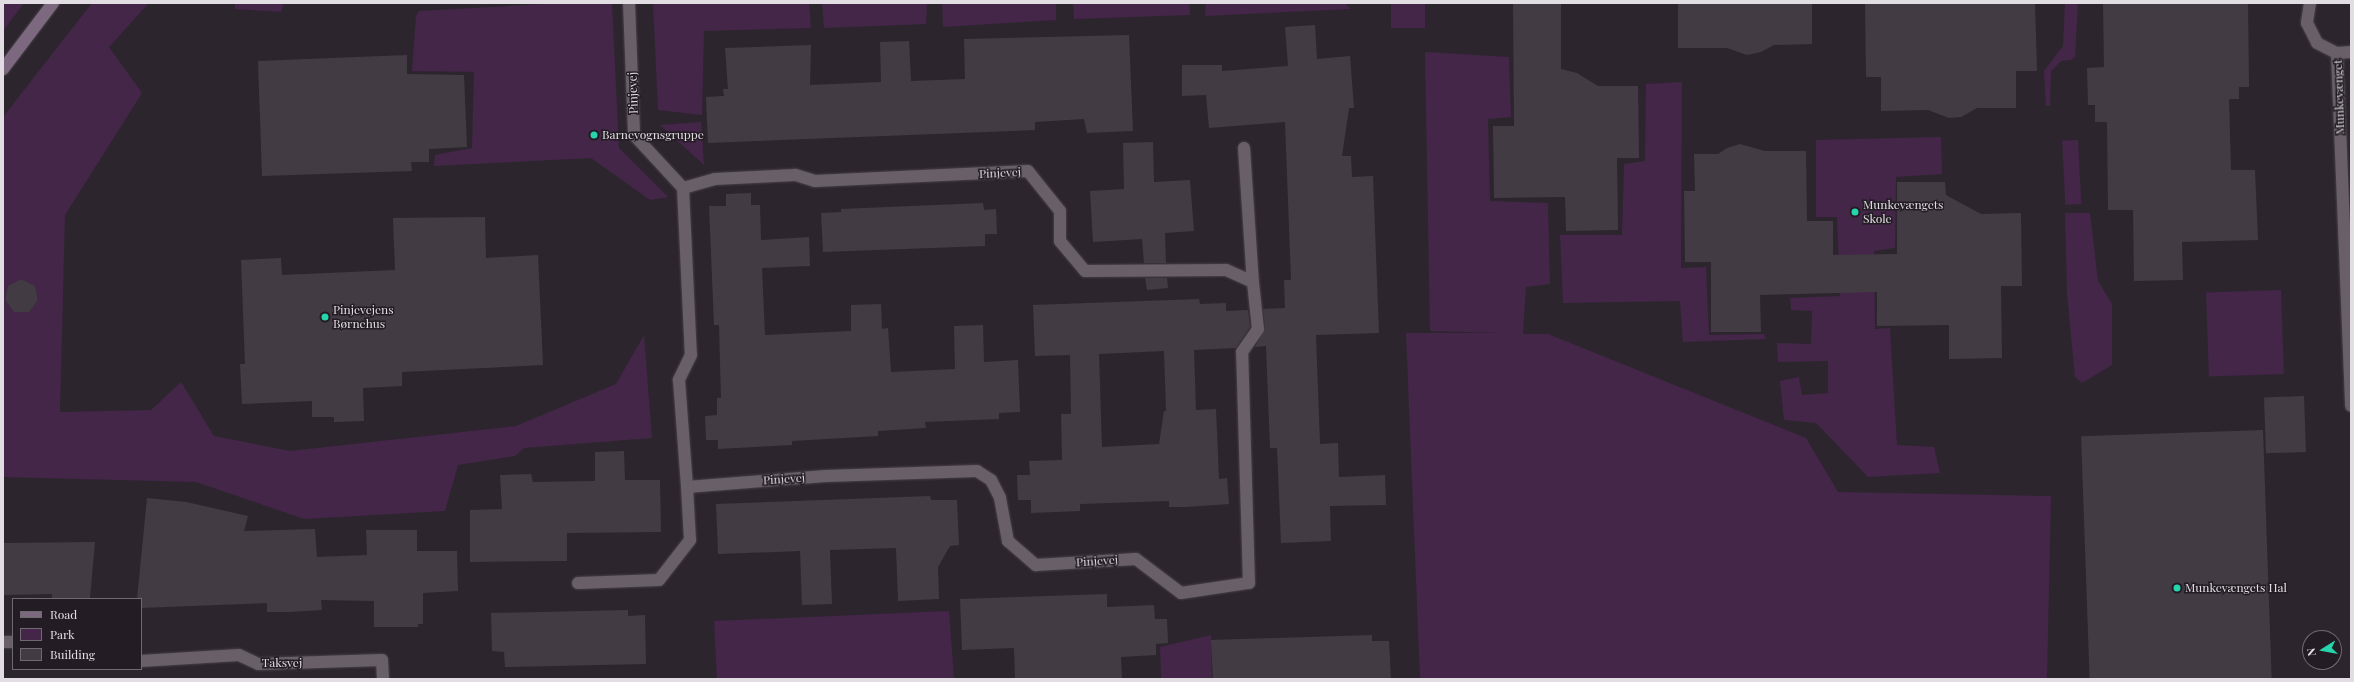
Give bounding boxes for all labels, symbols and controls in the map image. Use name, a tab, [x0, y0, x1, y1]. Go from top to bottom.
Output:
street label: Munkevænget	[2330, 59, 2348, 135]
street label: Pinjevej	[625, 72, 641, 114]
place label: Barnevognsgruppe	[602, 128, 704, 142]
marker: Barnevognsgruppe	[589, 130, 599, 140]
street label: Pinjevej	[979, 165, 1021, 181]
place label: Munkevængets Skole	[1863, 198, 1943, 226]
marker: Munkevængets Skole	[1850, 207, 1860, 217]
place label: Pinjevejens Børnehus	[333, 303, 394, 331]
marker: Pinjevejens Børnehus	[320, 312, 330, 322]
street label: Pinjevej	[763, 470, 805, 488]
street label: Pinjevej	[1076, 552, 1118, 570]
place label: Munkevængets Hal	[2185, 581, 2287, 595]
marker: Munkevængets Hal	[2172, 583, 2182, 593]
legend	[12, 598, 142, 670]
text: Road	[50, 606, 77, 622]
text: Park	[50, 626, 75, 642]
north arrow	[2302, 630, 2342, 670]
text: Building	[50, 646, 95, 662]
text: N	[2303, 647, 2319, 658]
street label: Taksvej	[262, 656, 302, 670]

